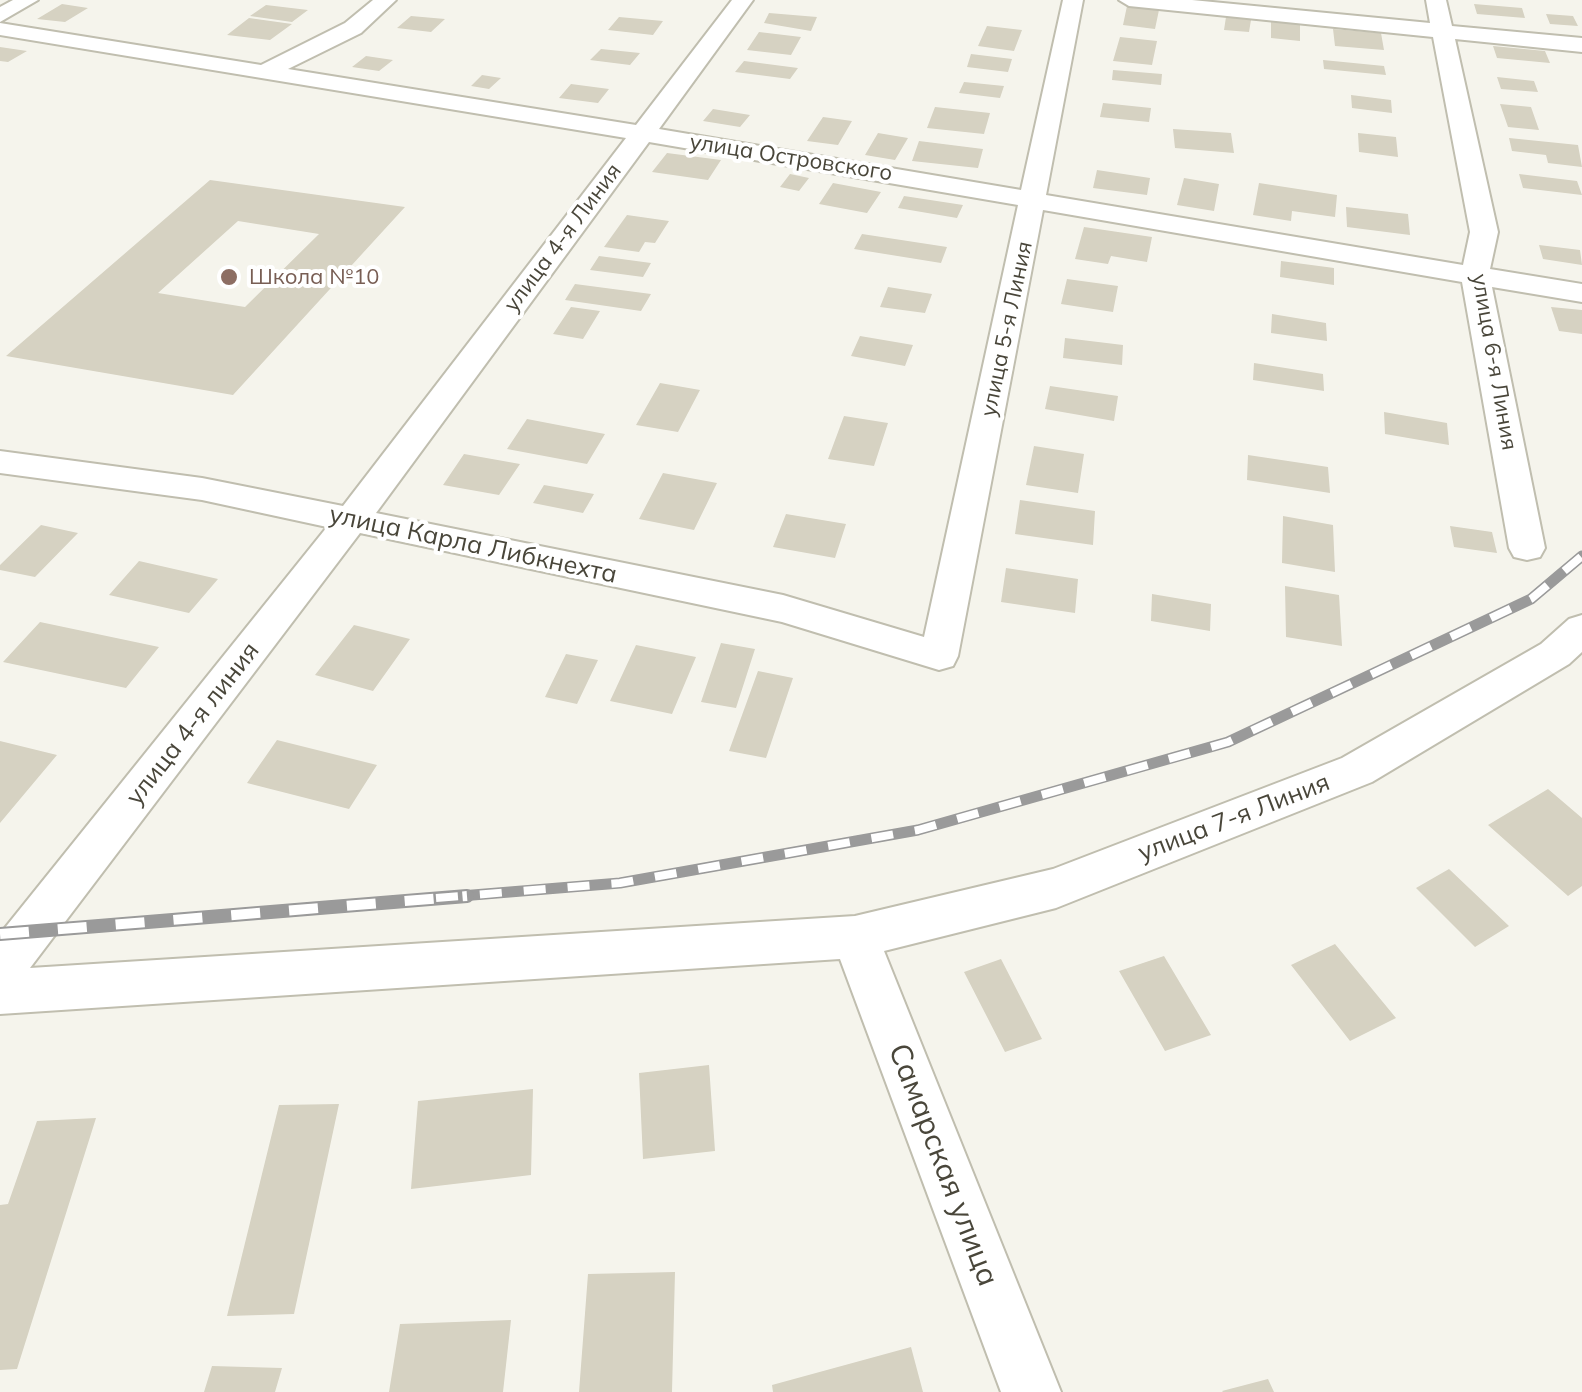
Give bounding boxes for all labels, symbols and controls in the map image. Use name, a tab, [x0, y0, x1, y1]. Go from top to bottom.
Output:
street label: улица Островского	[688, 129, 894, 187]
street label: улица 4-я Линия	[499, 159, 627, 317]
street label: улица 5-я Линия	[976, 239, 1038, 419]
place label: Школа №10	[249, 264, 380, 290]
marker: Школа №10	[218, 266, 240, 288]
street label: улица 6-я Линия	[1466, 272, 1522, 452]
street label: улица Карла Либкнехта	[326, 500, 620, 590]
street label: улица 4-я линия	[120, 637, 266, 811]
street label: улица 7-я Линия	[1134, 768, 1334, 868]
street label: Самарская улица	[880, 1039, 1006, 1291]

